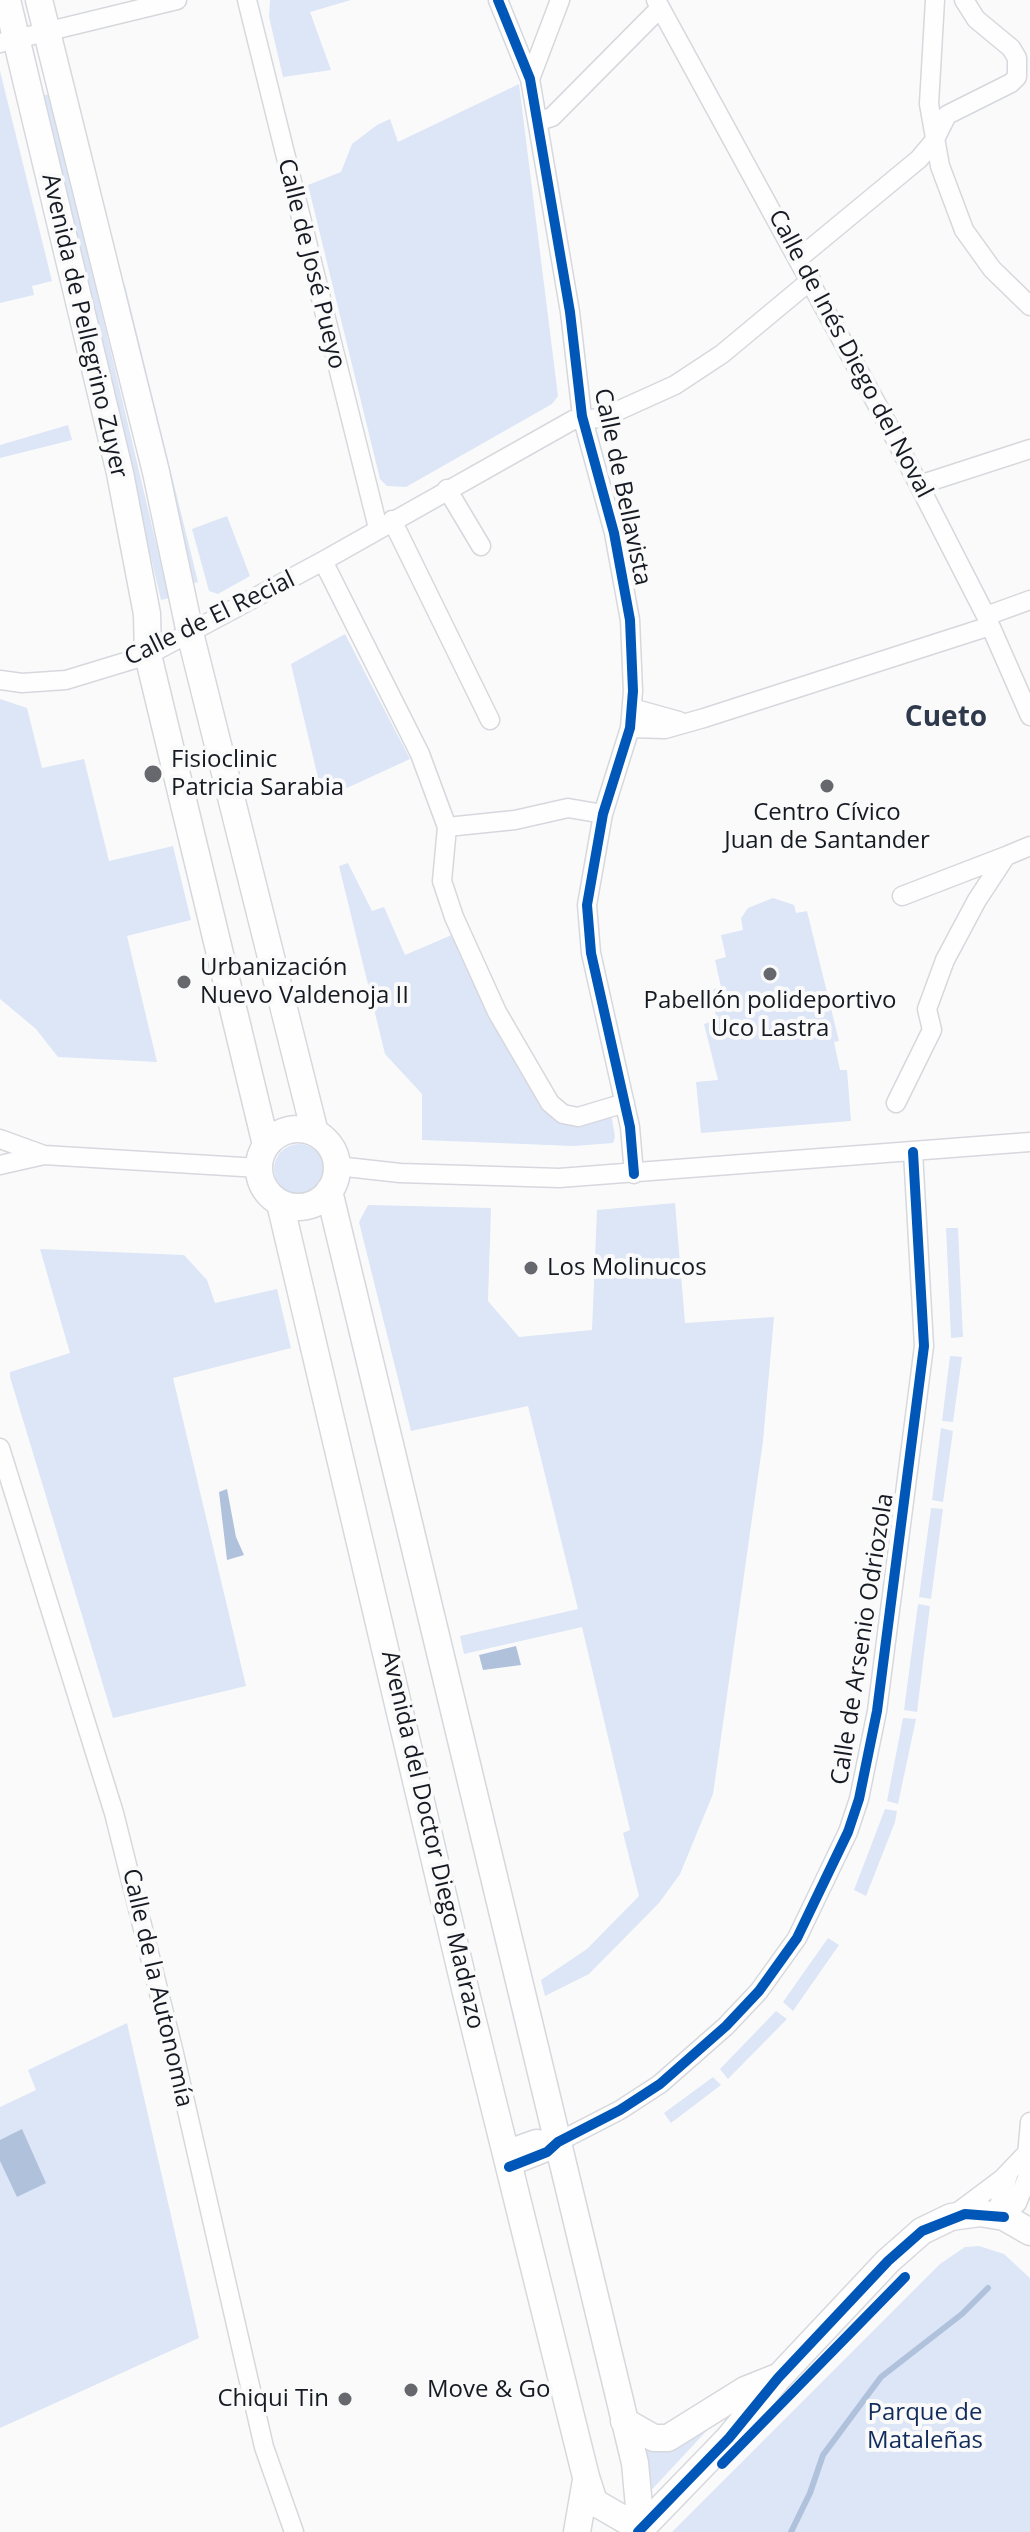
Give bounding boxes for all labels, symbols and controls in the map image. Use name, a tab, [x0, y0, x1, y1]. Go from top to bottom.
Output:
street label: Calle de José Pueyo	[271, 156, 351, 372]
street label: Avenida de Pellegrino Zuyer	[35, 171, 133, 481]
street label: Calle de Inés Diego del Noval	[762, 205, 938, 503]
street label: Calle de Bellavista	[587, 386, 657, 588]
street label: Calle de El Recial	[120, 565, 300, 673]
district label: Cueto	[905, 701, 987, 735]
place label: Fisioclinic Patricia Sarabia	[171, 746, 344, 802]
marker: Fisioclinic Patricia Sarabia	[142, 763, 164, 785]
marker: Centro Cívico Juan de Santander	[818, 777, 836, 795]
place label: Centro Cívico Juan de Santander	[724, 799, 930, 855]
place label: Urbanización Nuevo Valdenoja II	[200, 954, 409, 1010]
marker: Pabellón polideportivo Uco Lastra	[761, 965, 779, 983]
marker: Urbanización Nuevo Valdenoja II	[175, 973, 193, 991]
place label: Pabellón polideportivo Uco Lastra	[644, 987, 896, 1043]
place label: Los Molinucos	[547, 1254, 707, 1282]
marker: Los Molinucos	[522, 1259, 540, 1277]
street label: Calle de Arsenio Odriozola	[826, 1491, 900, 1787]
street label: Avenida del Doctor Diego Madrazo	[374, 1648, 490, 2032]
street label: Calle de la Autonomía	[116, 1866, 198, 2110]
place label: Move & Go	[427, 2376, 550, 2404]
marker: Move & Go	[402, 2381, 420, 2399]
place label: Chiqui Tin	[217, 2385, 329, 2413]
marker: Chiqui Tin	[336, 2390, 354, 2408]
park label: Parque de Mataleñas	[867, 2399, 983, 2455]

